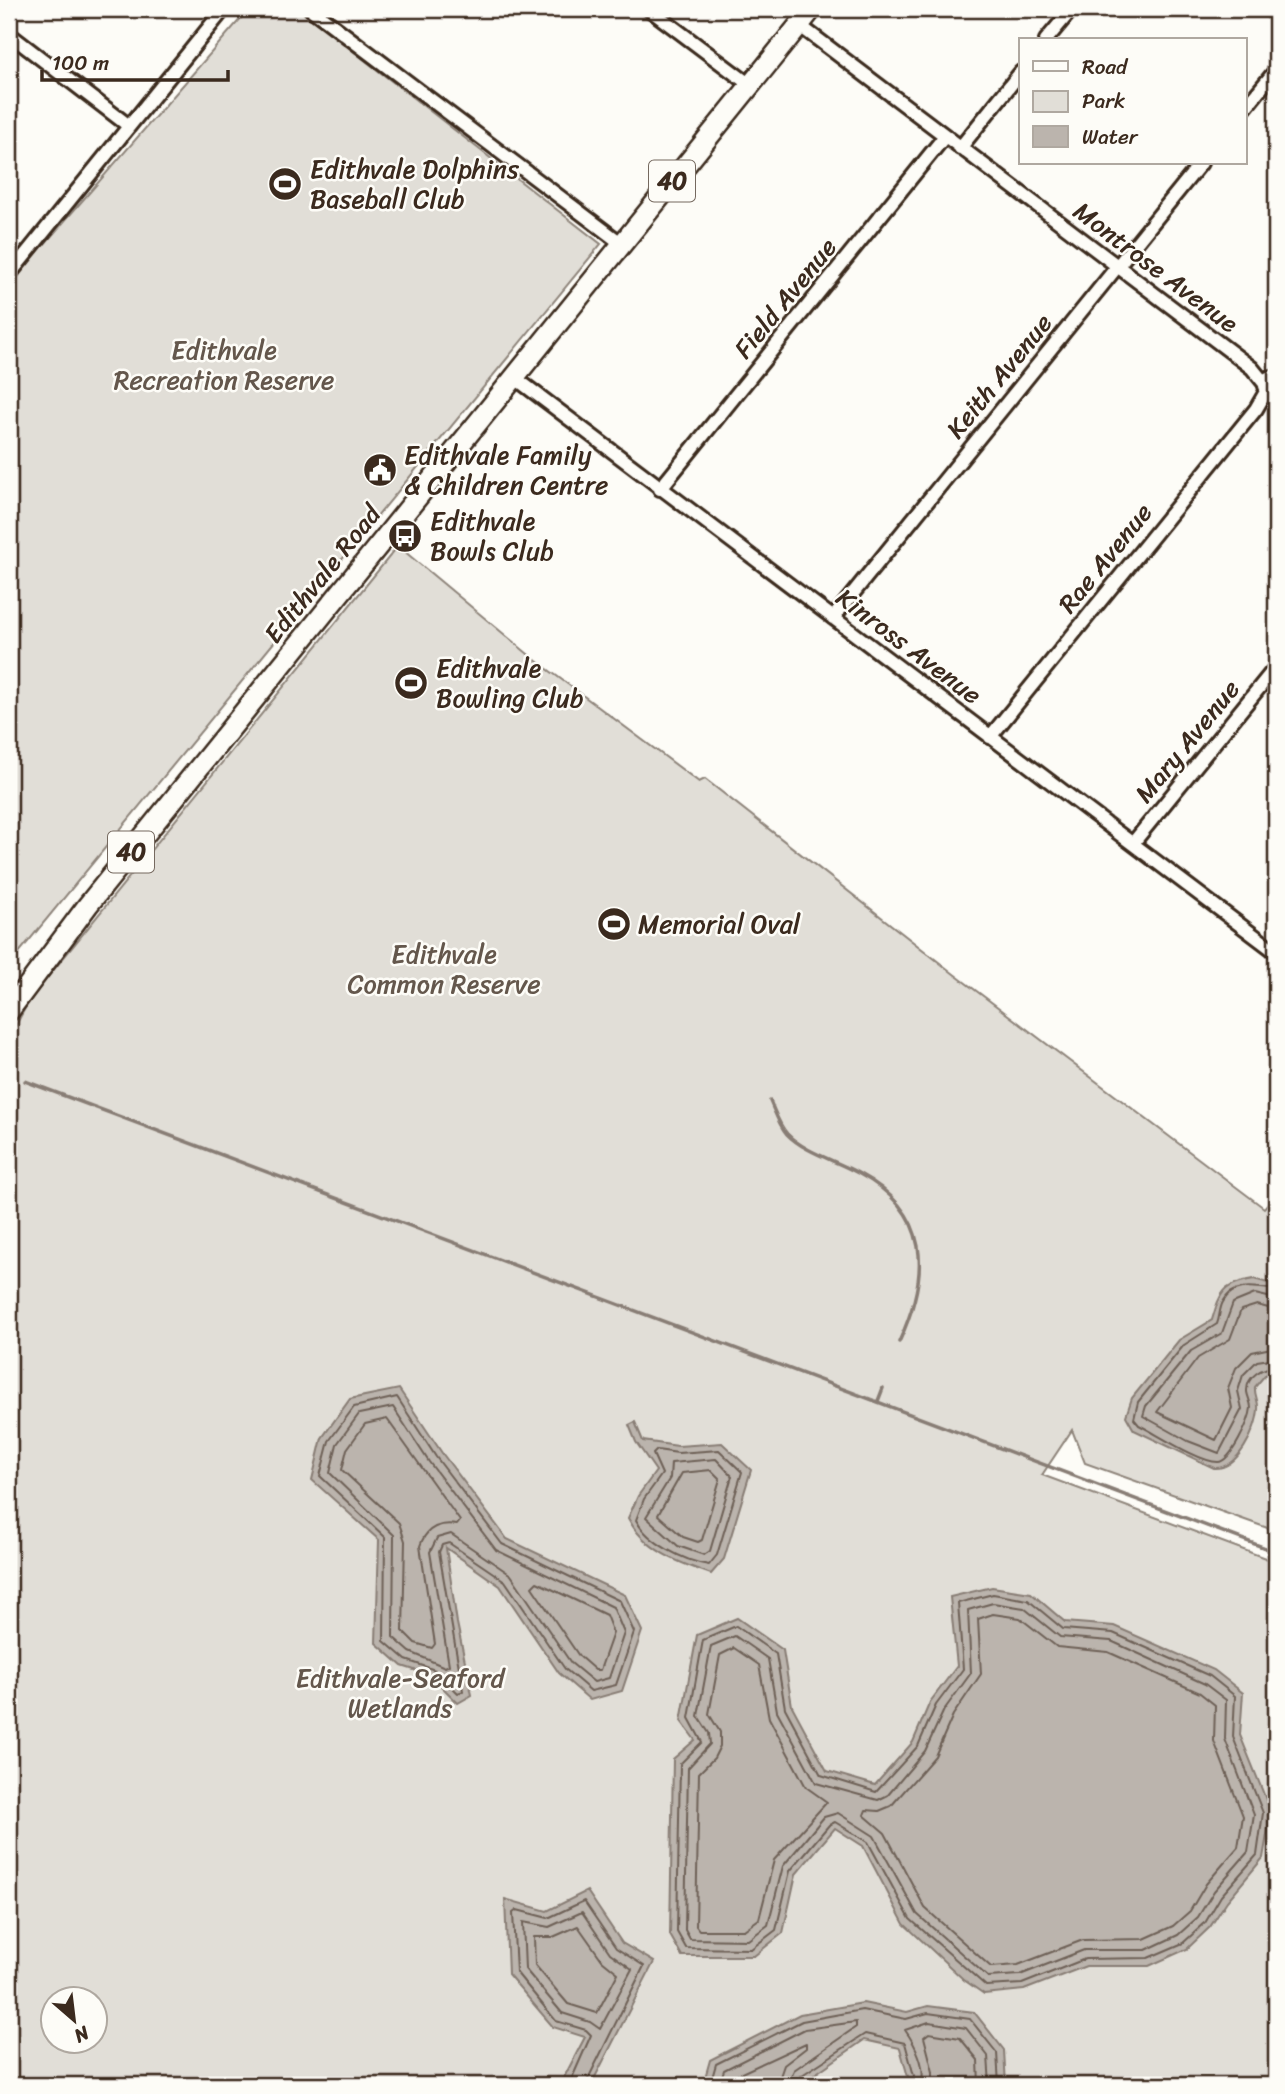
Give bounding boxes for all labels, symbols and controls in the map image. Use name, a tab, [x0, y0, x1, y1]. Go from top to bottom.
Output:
scale bar	[42, 38, 228, 82]
legend	[1019, 38, 1246, 164]
text: 100 m	[52, 44, 109, 82]
text: Road	[1082, 48, 1129, 86]
text: Park	[1082, 82, 1125, 120]
text: Water	[1082, 118, 1139, 156]
place label: Edithvale Dolphins Baseball Club	[310, 146, 520, 222]
road number: 40	[649, 160, 695, 202]
sports icon: Edithvale Dolphins Baseball Club	[266, 165, 304, 203]
street label: Montrose Avenue	[1063, 189, 1249, 345]
street label: Field Avenue	[721, 227, 849, 369]
street label: Keith Avenue	[934, 303, 1064, 449]
park label: Edithvale Recreation Reserve	[114, 327, 334, 403]
place label: Edithvale Family & Children Centre	[404, 432, 608, 508]
public building icon: Edithvale Family & Children Centre	[361, 451, 399, 489]
street label: Rae Avenue	[1046, 492, 1164, 624]
street label: Edithvale Road	[251, 493, 394, 654]
place label: Edithvale Bowls Club	[430, 498, 554, 574]
bus stop icon: Edithvale Bowls Club	[386, 517, 424, 555]
street label: Kinross Avenue	[826, 575, 992, 717]
place label: Edithvale Bowling Club	[436, 645, 584, 721]
sports icon: Edithvale Bowling Club	[392, 664, 430, 702]
street label: Mary Avenue	[1122, 669, 1252, 813]
road number: 40	[108, 832, 154, 872]
place label: Memorial Oval	[638, 901, 801, 947]
sports icon: Memorial Oval	[595, 905, 633, 943]
park label: Edithvale Common Reserve	[347, 931, 541, 1007]
park label: Edithvale-Seaford Wetlands	[296, 1655, 507, 1731]
north arrow	[38, 1986, 108, 2056]
text: N	[67, 2016, 96, 2053]

